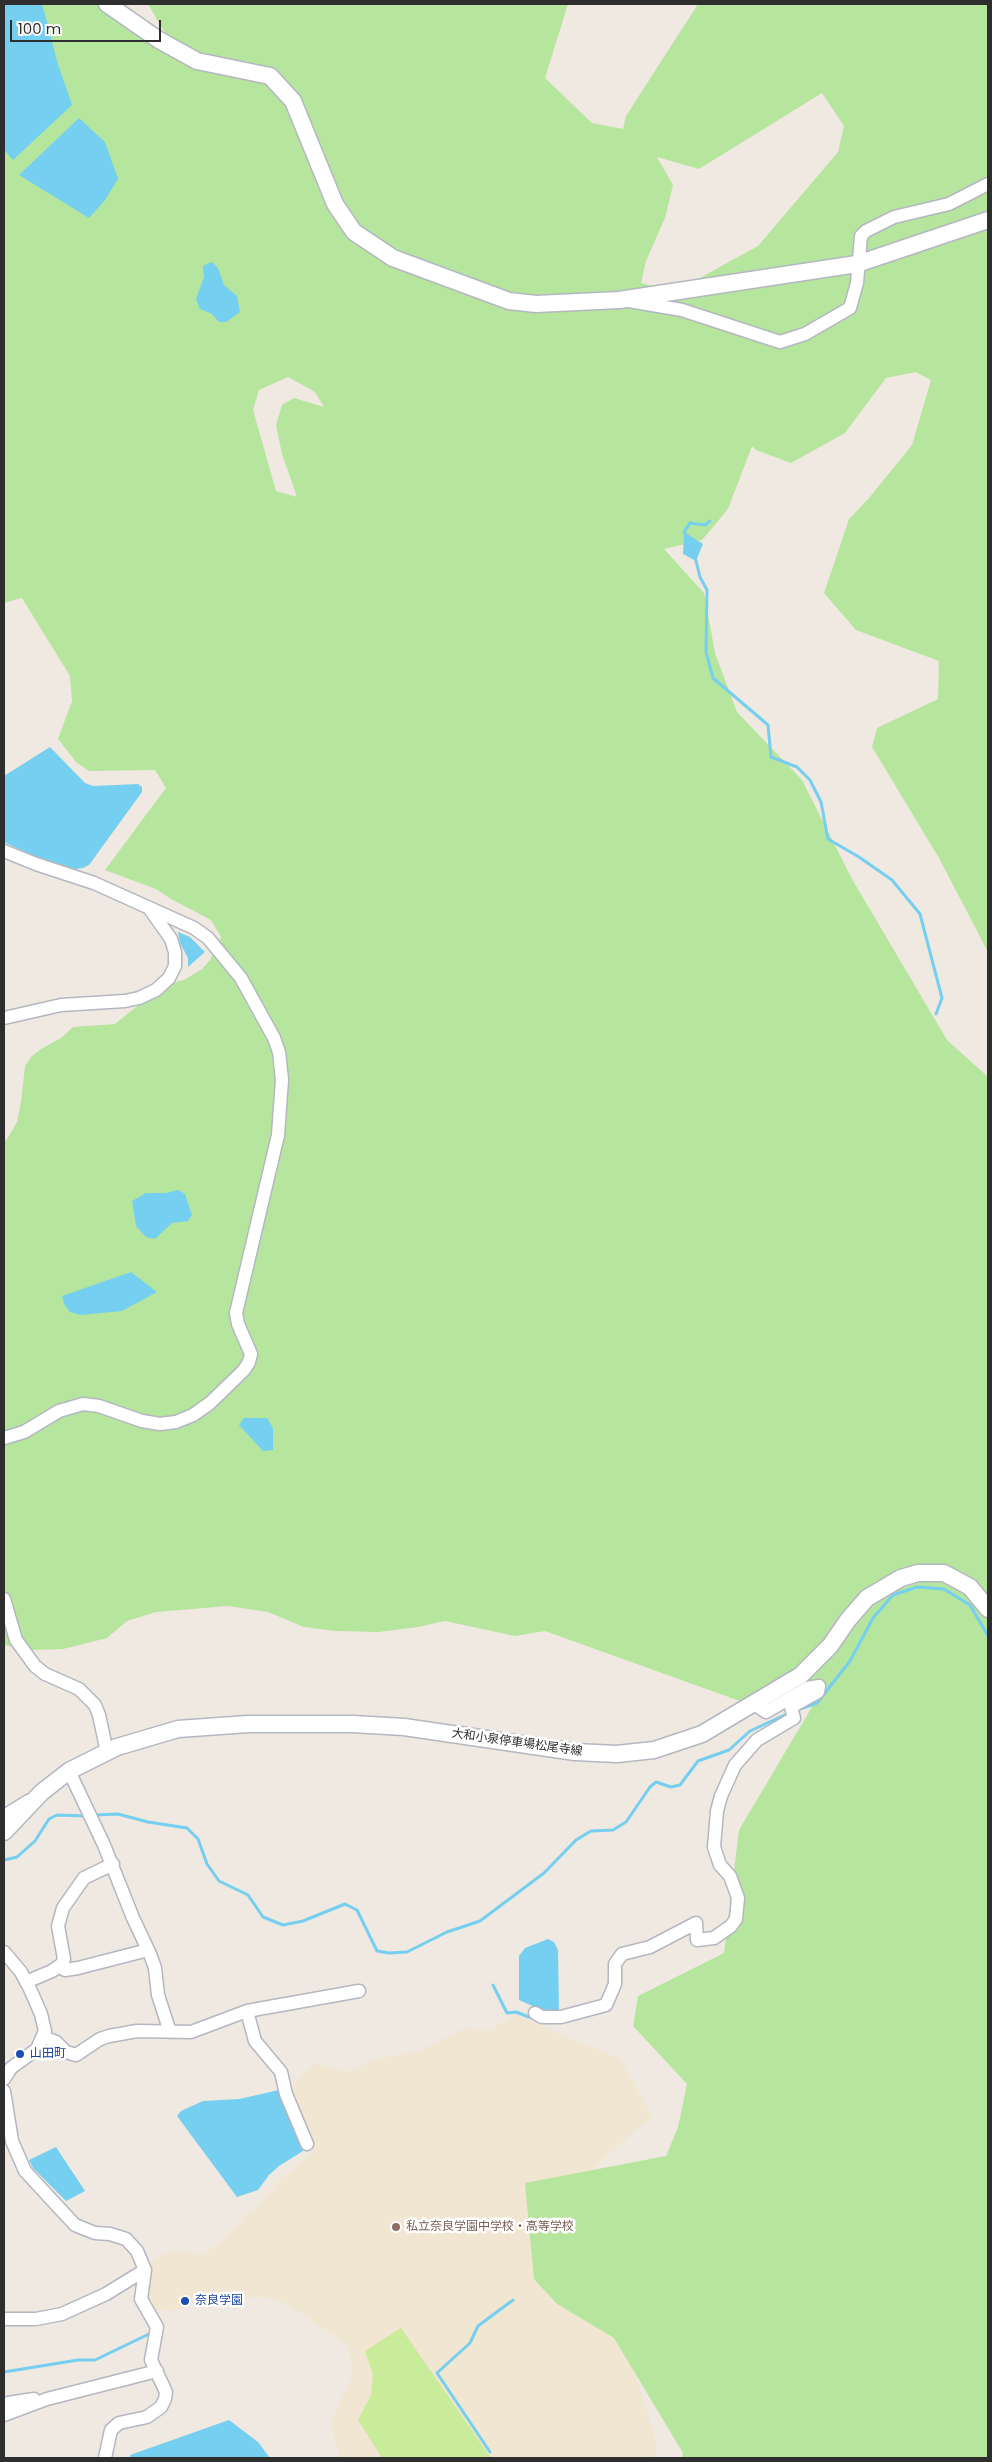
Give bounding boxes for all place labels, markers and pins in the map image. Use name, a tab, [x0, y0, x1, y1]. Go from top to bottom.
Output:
place label: 山田町	[30, 2047, 66, 2061]
marker: 山田町	[14, 2048, 26, 2060]
place label: 私立奈良学園中学校・高等学校	[406, 2220, 574, 2234]
marker: 私立奈良学園中学校・高等学校	[390, 2221, 402, 2233]
place label: 奈良学園	[195, 2294, 243, 2308]
marker: 奈良学園	[179, 2295, 191, 2307]

